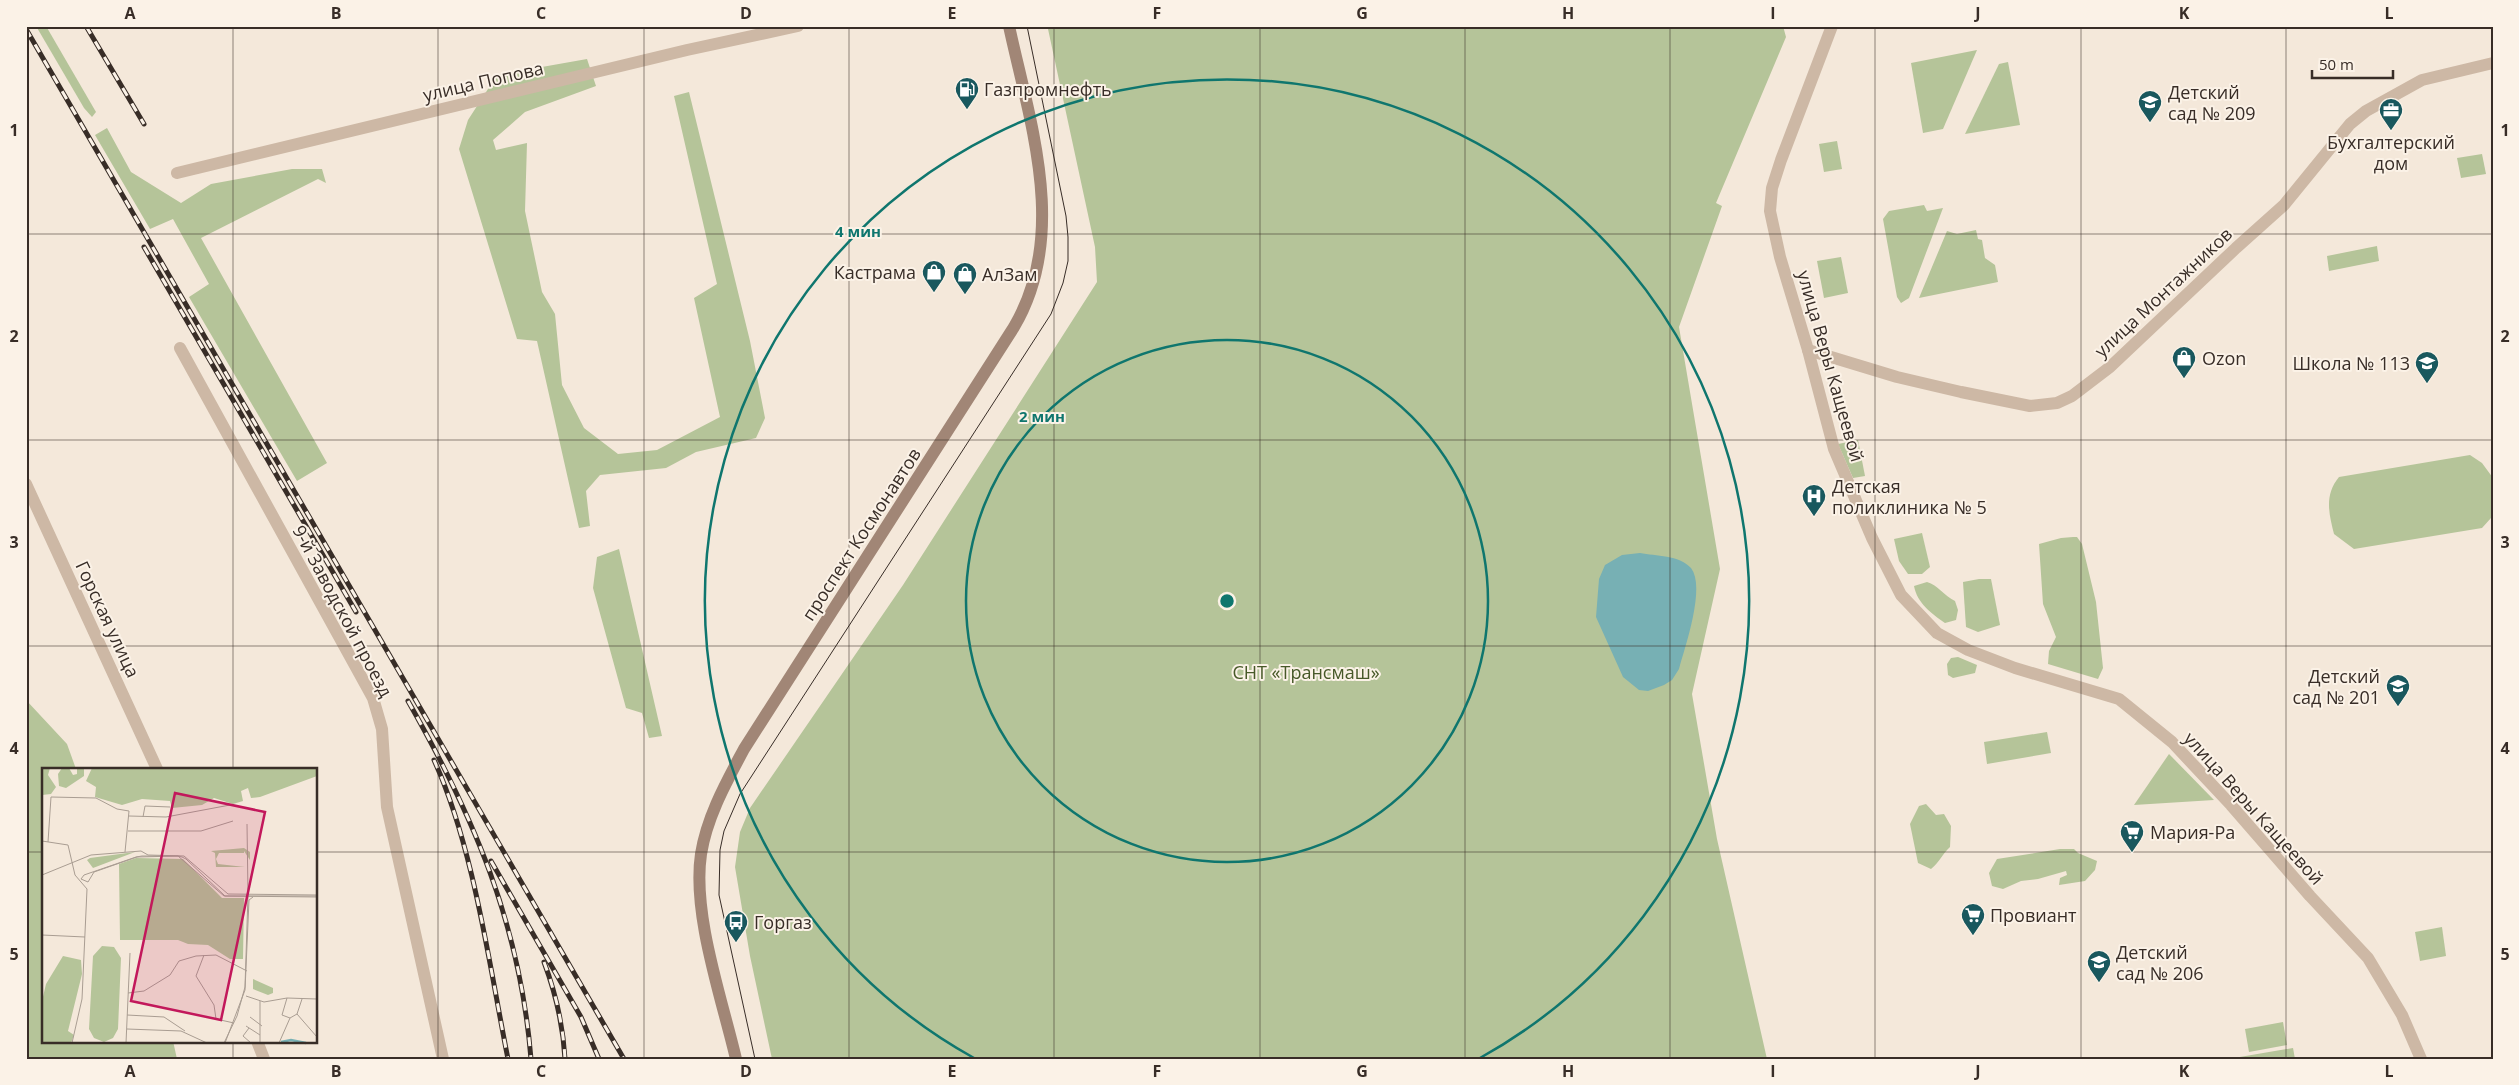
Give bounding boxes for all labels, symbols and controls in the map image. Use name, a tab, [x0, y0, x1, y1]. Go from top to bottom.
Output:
text: A	[124, 2, 136, 24]
text: B	[331, 2, 341, 24]
text: C	[536, 2, 546, 24]
text: D	[740, 2, 752, 24]
text: E	[948, 2, 957, 24]
text: F	[1153, 2, 1161, 24]
text: G	[1356, 2, 1368, 24]
text: H	[1562, 2, 1574, 24]
text: I	[1770, 2, 1776, 24]
text: J	[1973, 2, 1981, 24]
text: K	[2179, 2, 2190, 24]
text: L	[2384, 2, 2394, 24]
scale bar	[2312, 48, 2393, 80]
text: 50 m	[2319, 54, 2354, 74]
street label: улица Попова	[420, 55, 546, 107]
fuel station icon: Газпромнефть	[954, 76, 980, 110]
place label: Газпромнефть	[984, 77, 1112, 101]
place label: Детский сад № 209	[2168, 80, 2256, 125]
school or university icon: Детский сад № 209	[2137, 89, 2163, 123]
office icon: Бухгалтерский дом	[2378, 97, 2404, 131]
text: 1	[9, 119, 19, 141]
text: 1	[2500, 119, 2510, 141]
place label: Бухгалтерский дом	[2327, 130, 2455, 175]
text: 4 мин	[835, 221, 881, 241]
street label: улица Монтажников	[2089, 222, 2237, 362]
shop icon: Кастрама	[921, 259, 947, 293]
place label: Кастрама	[834, 260, 916, 284]
shop icon: АлЗам	[952, 261, 978, 295]
place label: АлЗам	[982, 262, 1037, 286]
street label: улица Веры Кащеевой	[1792, 268, 1870, 464]
text: 2	[9, 325, 19, 347]
text: 2	[2500, 325, 2510, 347]
shop icon: Ozon	[2171, 345, 2197, 379]
place label: Ozon	[2202, 346, 2246, 370]
school or university icon: Школа № 113	[2414, 350, 2440, 384]
place label: Школа № 113	[2292, 351, 2410, 375]
text: 2 мин	[1019, 406, 1065, 426]
street label: проспект Космонавтов	[796, 443, 926, 625]
place label: Детская поликлиника № 5	[1832, 474, 1987, 519]
hospital icon: Детская поликлиника № 5	[1801, 483, 1827, 517]
street label: 9-й Заводской проезд	[288, 521, 398, 701]
text: 3	[9, 531, 19, 553]
text: 3	[2500, 531, 2510, 553]
street label: Горская улица	[71, 557, 145, 681]
centre of rings	[1218, 592, 1236, 610]
park label: СНТ «Трансмаш»	[1232, 660, 1380, 684]
place label: Детский сад № 201	[2292, 664, 2380, 709]
school or university icon: Детский сад № 201	[2385, 673, 2411, 707]
street label: улица Веры Кащеевой	[2179, 726, 2329, 890]
text: 4	[9, 737, 19, 759]
text: 4	[2500, 737, 2510, 759]
inset map	[42, 768, 318, 1042]
supermarket icon: Мария-Ра	[2119, 819, 2145, 853]
place label: Мария-Ра	[2150, 820, 2235, 844]
supermarket icon: Провиант	[1960, 902, 1986, 936]
place label: Провиант	[1990, 903, 2077, 927]
bus stop icon: Горгаз	[723, 909, 749, 943]
place label: Горгаз	[754, 910, 812, 934]
place label: Детский сад № 206	[2116, 940, 2204, 985]
text: 5	[9, 943, 19, 965]
text: 5	[2500, 943, 2510, 965]
school or university icon: Детский сад № 206	[2086, 949, 2112, 983]
text: A	[124, 1060, 136, 1082]
text: B	[331, 1060, 341, 1082]
text: C	[536, 1060, 546, 1082]
text: D	[740, 1060, 752, 1082]
text: E	[948, 1060, 957, 1082]
text: F	[1153, 1060, 1161, 1082]
text: G	[1356, 1060, 1368, 1082]
text: H	[1562, 1060, 1574, 1082]
text: I	[1770, 1060, 1776, 1082]
text: J	[1973, 1060, 1981, 1082]
text: K	[2179, 1060, 2190, 1082]
text: L	[2384, 1060, 2394, 1082]

